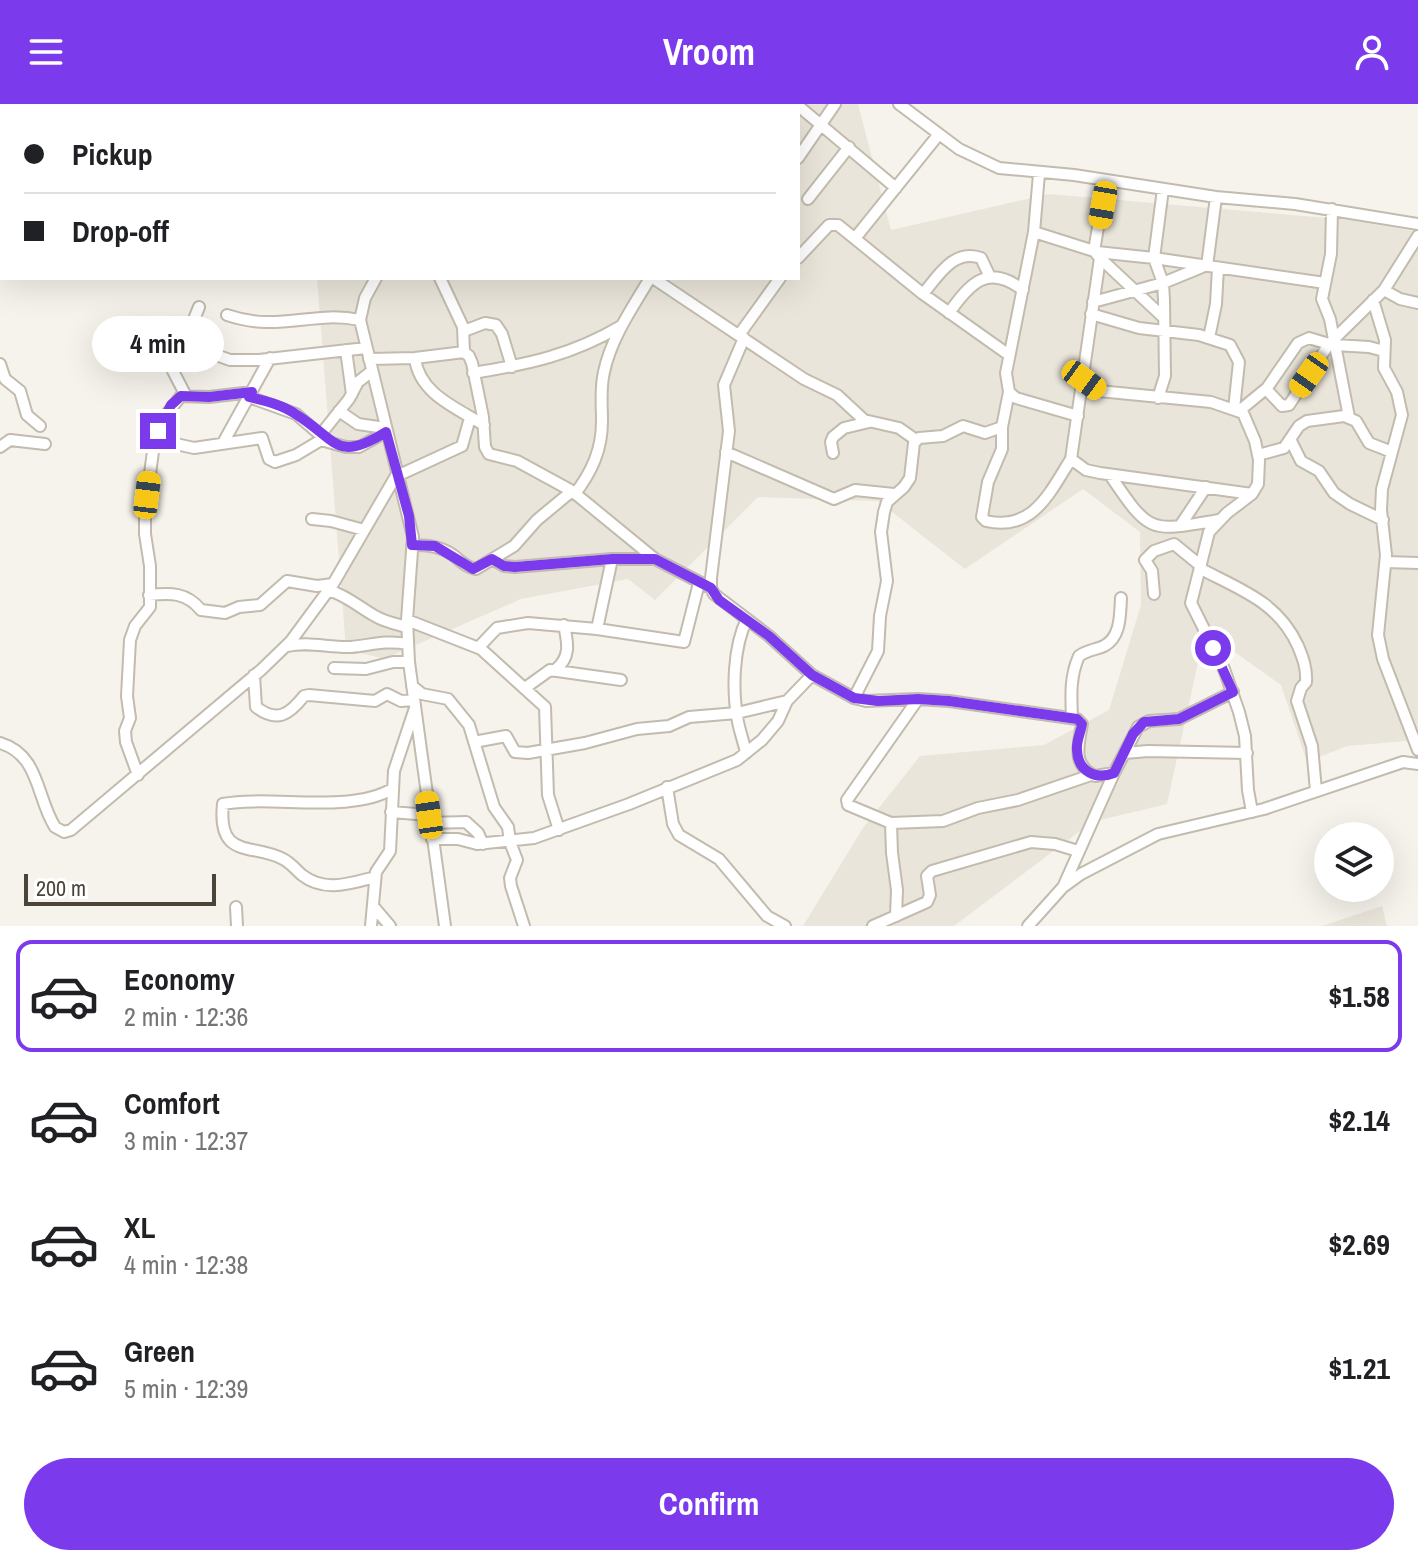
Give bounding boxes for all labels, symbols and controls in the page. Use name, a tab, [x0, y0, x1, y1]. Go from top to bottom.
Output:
text: Vroom	[663, 28, 755, 76]
icon: menu	[24, 30, 68, 74]
icon: person	[1350, 30, 1394, 74]
text: Pickup	[72, 134, 153, 174]
car	[1087, 179, 1119, 231]
text: Drop-off	[72, 211, 169, 251]
callout: 4 min	[92, 315, 224, 371]
text: 4 min	[130, 326, 186, 361]
car	[1285, 348, 1333, 402]
car	[1058, 356, 1110, 404]
route end	[140, 413, 176, 449]
car	[132, 470, 162, 520]
route start	[1195, 630, 1231, 666]
car	[414, 790, 444, 840]
map controls	[1314, 822, 1394, 902]
button: layers	[1314, 822, 1394, 902]
scale bar	[24, 870, 216, 906]
text: 200 m	[36, 873, 86, 903]
text: Economy	[124, 959, 235, 999]
icon: car	[28, 960, 100, 1032]
text: $1.58	[1328, 976, 1390, 1016]
text: 2 min · 12:36	[124, 999, 248, 1034]
text: Comfort	[124, 1083, 220, 1123]
icon: car	[28, 1084, 100, 1156]
text: $2.14	[1328, 1100, 1390, 1140]
text: 3 min · 12:37	[124, 1123, 248, 1158]
text: XL	[124, 1207, 155, 1247]
icon: car	[28, 1208, 100, 1280]
text: $2.69	[1328, 1224, 1390, 1264]
text: 4 min · 12:38	[124, 1247, 248, 1282]
text: Green	[124, 1331, 195, 1371]
icon: car	[28, 1332, 100, 1404]
text: $1.21	[1328, 1348, 1390, 1388]
text: 5 min · 12:39	[124, 1371, 248, 1406]
button: Confirm	[24, 1458, 1394, 1550]

